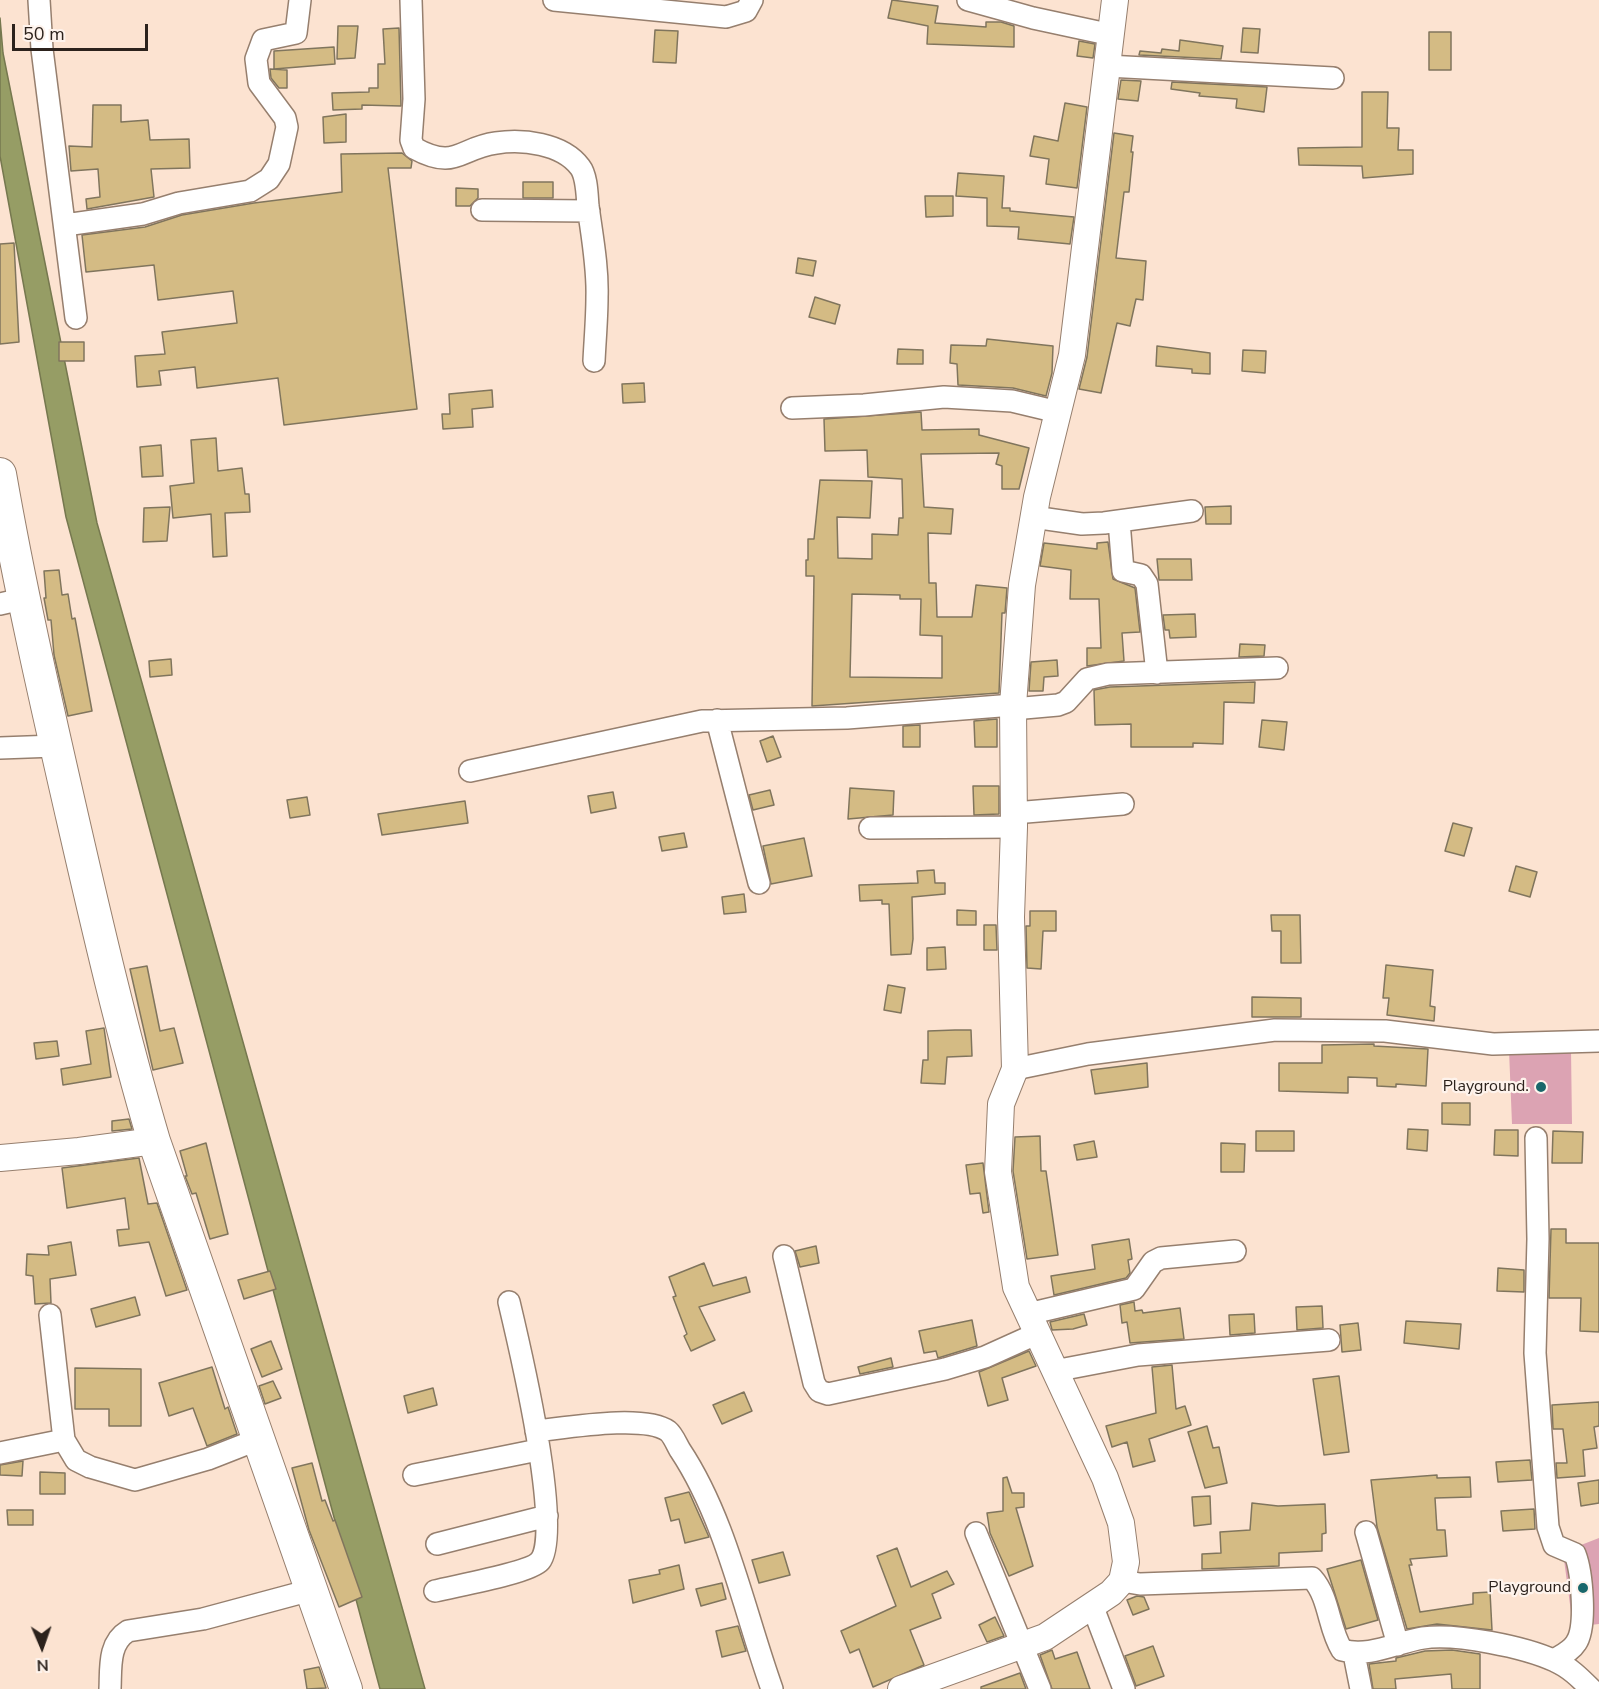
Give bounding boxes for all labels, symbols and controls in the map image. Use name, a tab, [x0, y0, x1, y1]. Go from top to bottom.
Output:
scale bar	[15, 12, 152, 50]
text: 50 m	[23, 22, 65, 46]
place label: Playground.	[1443, 1077, 1529, 1097]
marker: Playground.	[1534, 1080, 1548, 1094]
place label: Playground	[1488, 1578, 1571, 1598]
marker: Playground	[1576, 1581, 1590, 1595]
north arrow	[12, 1617, 72, 1677]
text: N	[36, 1654, 49, 1676]

